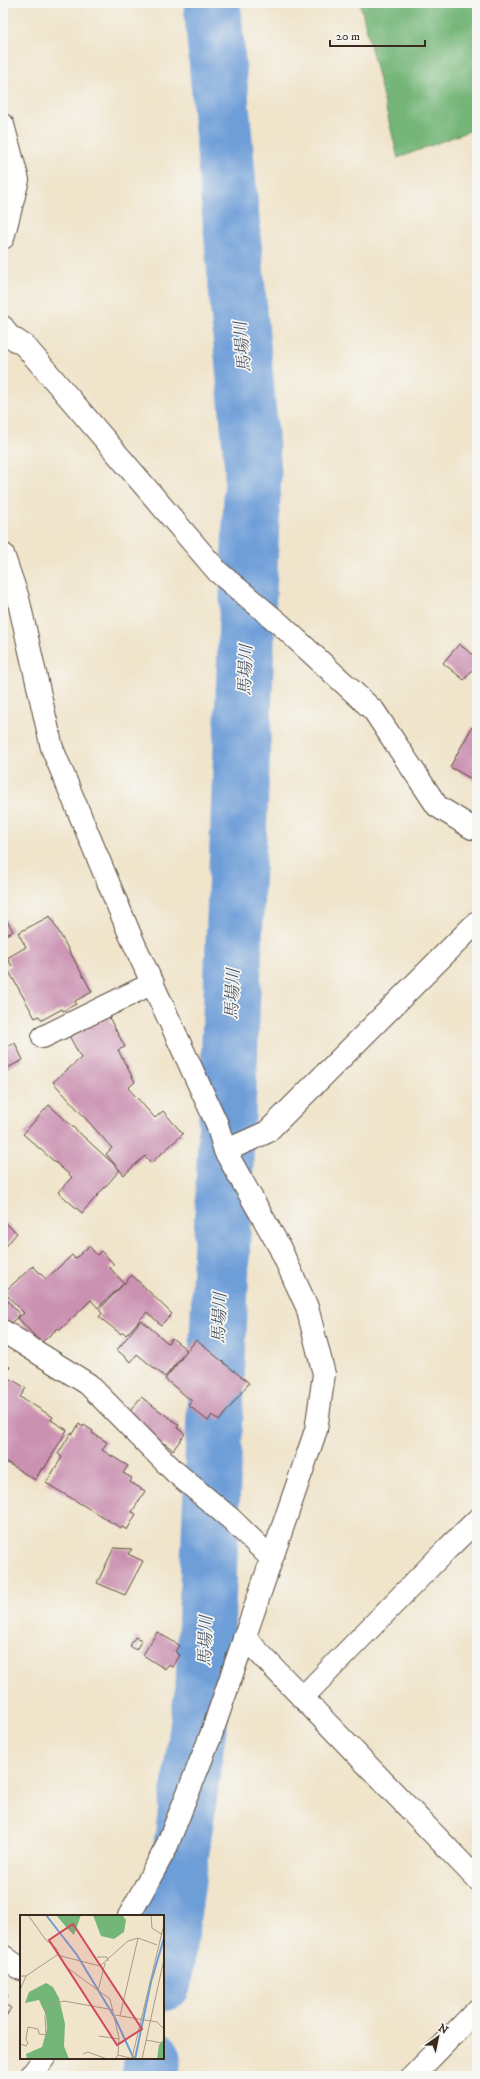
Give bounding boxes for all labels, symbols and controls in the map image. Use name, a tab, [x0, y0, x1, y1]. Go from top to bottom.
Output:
scale bar	[330, 22, 425, 48]
text: 20 m	[336, 29, 360, 44]
water label: 馬場川	[230, 319, 256, 373]
water label: 馬場川	[234, 642, 258, 696]
water label: 馬場川	[221, 966, 245, 1020]
water label: 馬場川	[208, 1290, 232, 1344]
water label: 馬場川	[194, 1613, 218, 1667]
inset map	[20, 1915, 164, 2059]
north arrow	[418, 2017, 458, 2057]
text: N	[435, 2021, 451, 2038]

